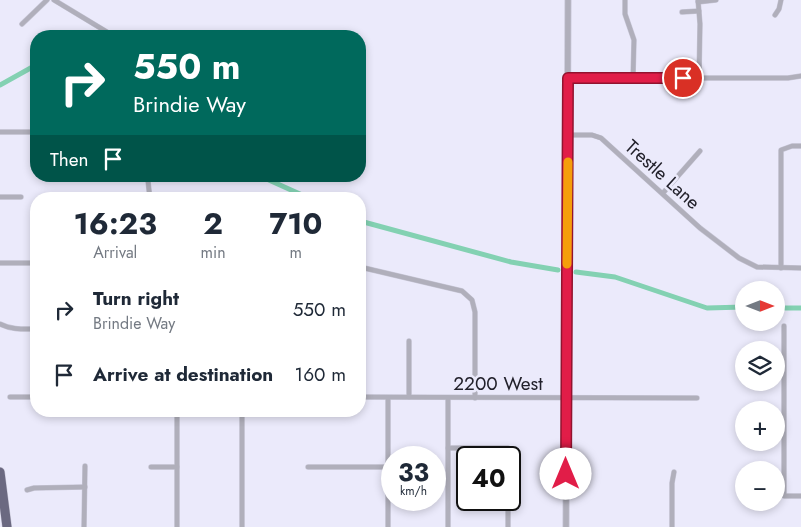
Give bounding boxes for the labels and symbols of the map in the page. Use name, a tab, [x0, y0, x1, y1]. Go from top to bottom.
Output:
pin	[662, 57, 704, 99]
street label: Trestle Lane	[619, 133, 706, 216]
north arrow	[735, 281, 785, 331]
street label: 2200 West	[453, 370, 543, 397]
speed limit sign: 40	[456, 446, 521, 511]
position arrow	[539, 447, 591, 499]

